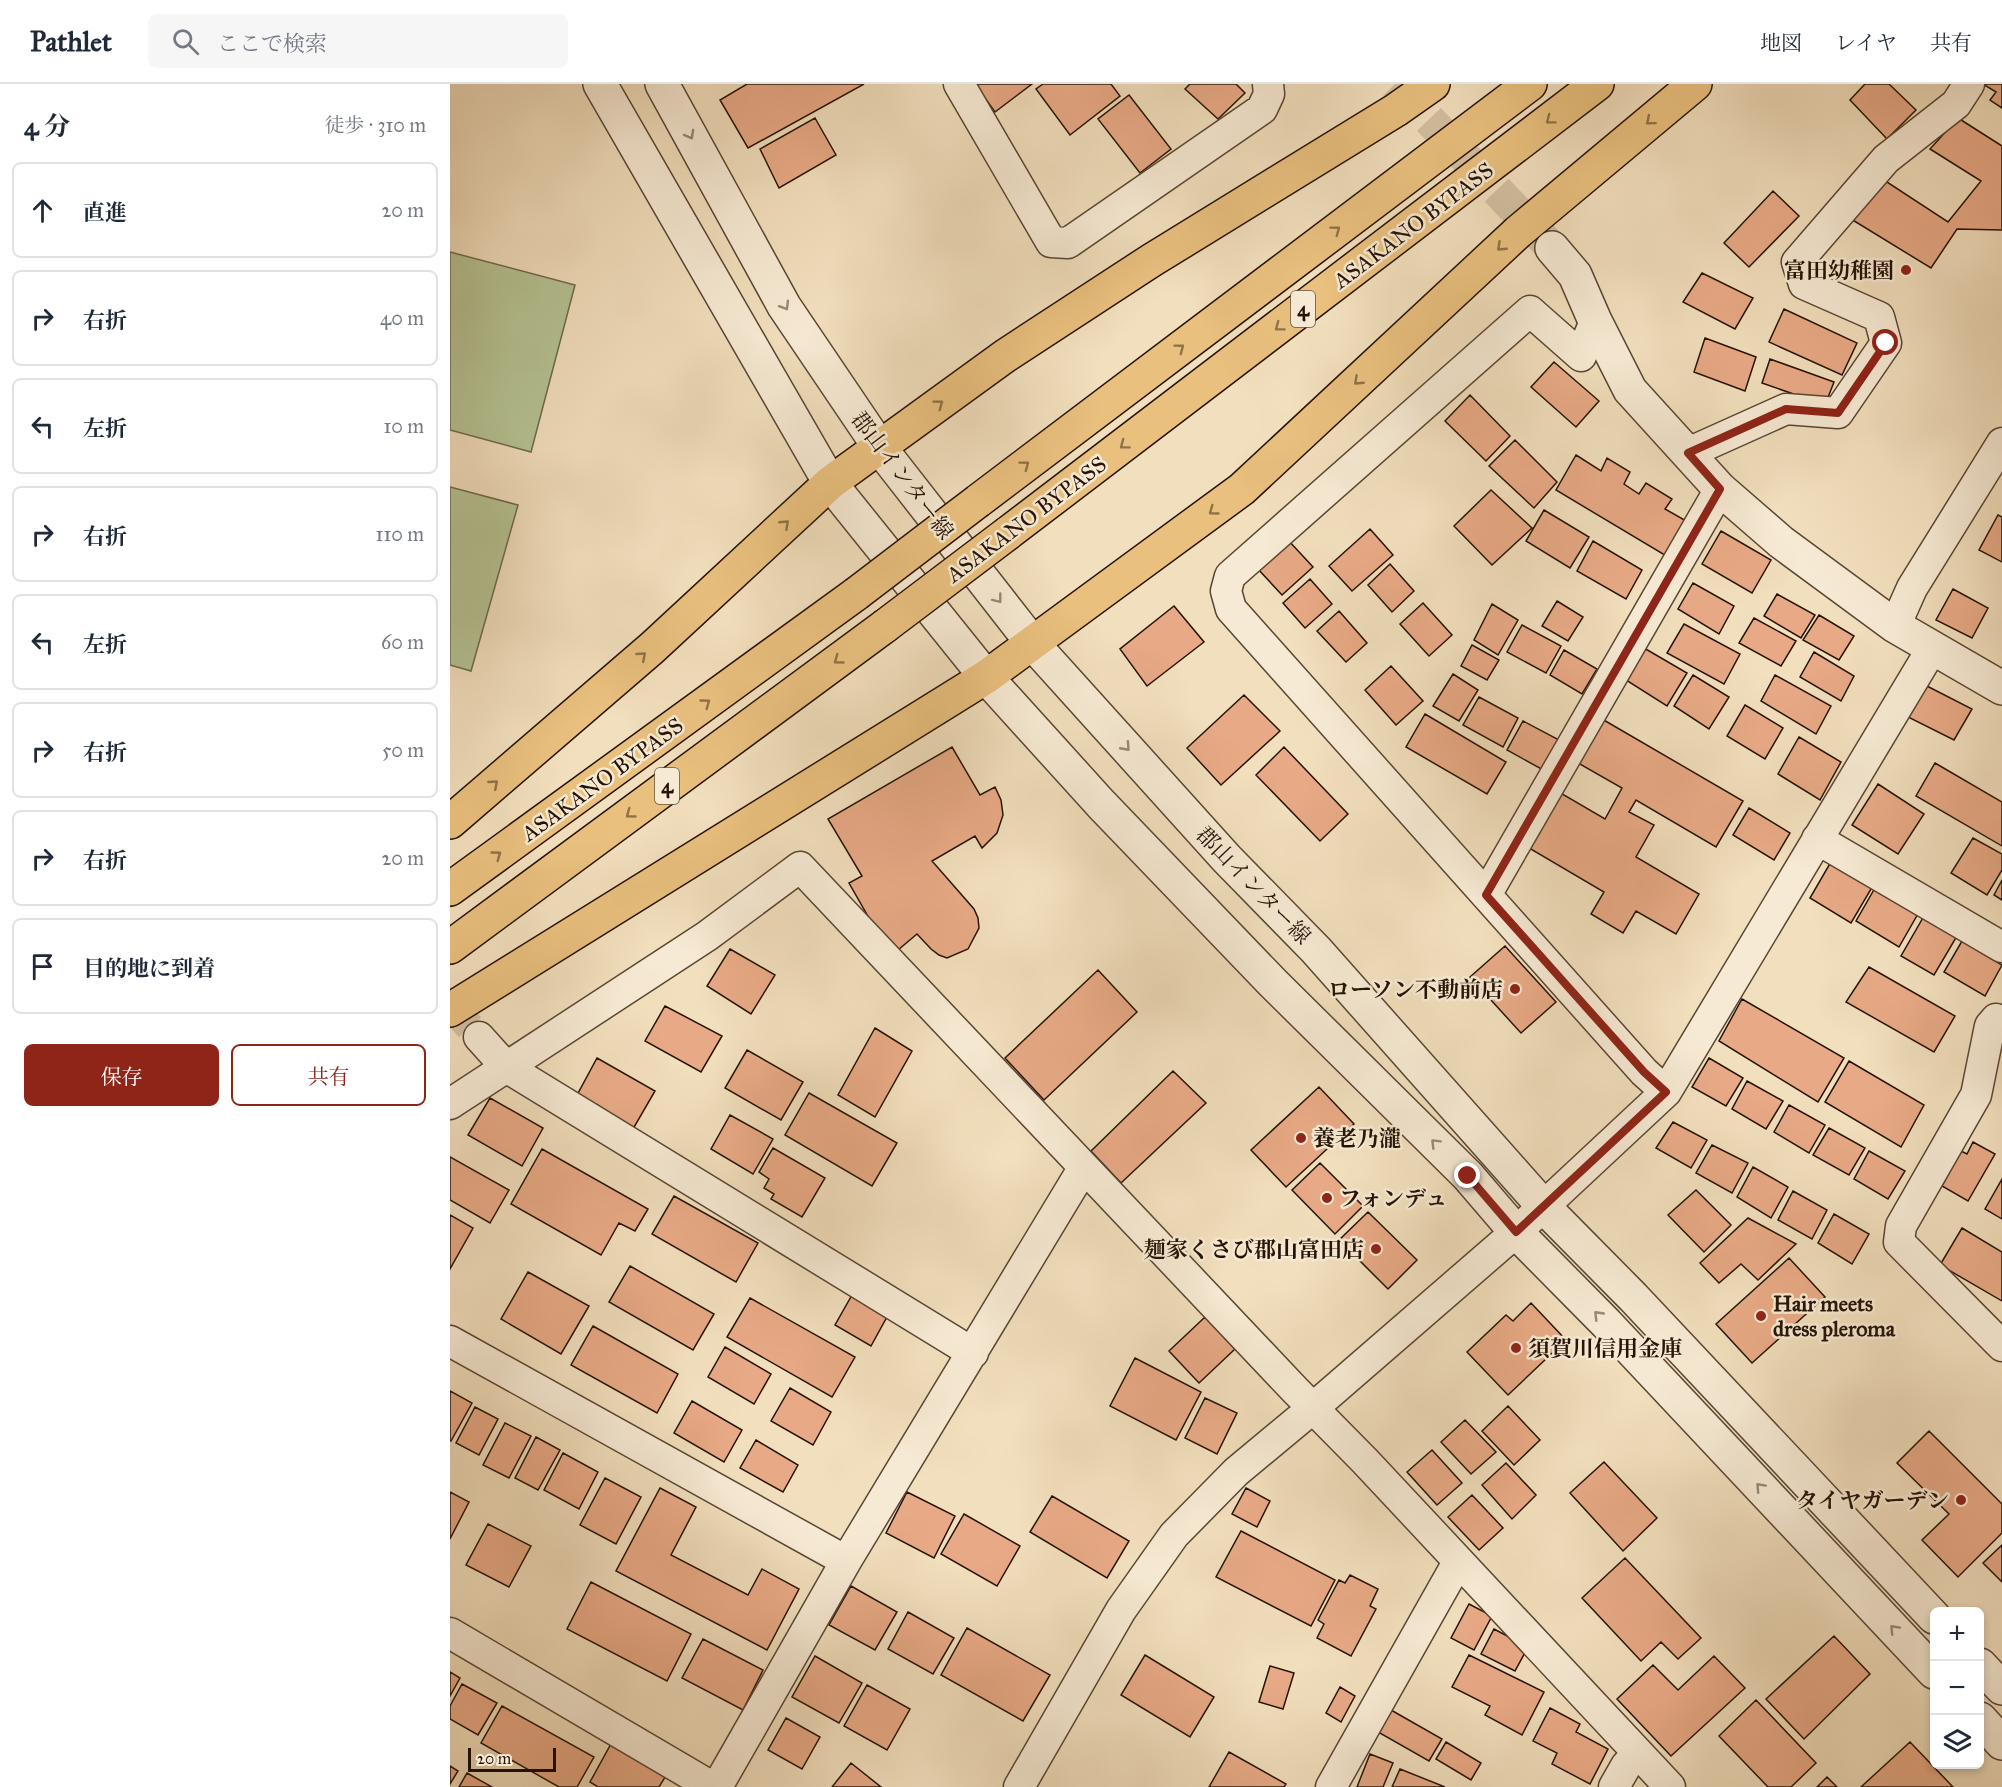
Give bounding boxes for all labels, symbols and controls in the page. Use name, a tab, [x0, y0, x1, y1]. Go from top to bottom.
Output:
search box	[148, 14, 568, 68]
text: Pathlet	[30, 24, 112, 59]
icon: search	[169, 25, 202, 58]
text: ここで検索	[217, 30, 327, 57]
text: 地図	[1760, 30, 1802, 56]
text: レイヤ	[1835, 30, 1897, 56]
text: 共有	[1930, 30, 1972, 56]
text: 4 分	[24, 110, 70, 142]
one-way arrow	[1546, 112, 1557, 123]
text: 徒歩 · 310 m	[324, 113, 426, 137]
one-way arrow	[1646, 114, 1657, 125]
one-way arrow	[683, 129, 694, 139]
street label: ASAKANO BYPASS	[1327, 156, 1499, 295]
icon: ahead	[26, 194, 59, 227]
text: 20 m	[381, 198, 424, 222]
text: 直進	[83, 199, 127, 226]
one-way arrow	[1329, 227, 1340, 238]
one-way arrow	[1497, 240, 1508, 251]
place label: 富田幼稚園	[1784, 257, 1894, 284]
marker: 富田幼稚園	[1899, 263, 1913, 277]
road number: 4	[1291, 291, 1315, 327]
one-way arrow	[777, 300, 789, 310]
icon: right	[26, 302, 59, 335]
text: 40 m	[380, 306, 424, 330]
text: 右折	[83, 307, 127, 334]
one-way arrow	[1274, 320, 1285, 331]
route start	[1872, 329, 1898, 355]
one-way arrow	[1174, 344, 1185, 355]
one-way arrow	[1355, 373, 1366, 384]
one-way arrow	[932, 401, 943, 412]
street label: 郡山インター線	[846, 406, 959, 545]
icon: left	[26, 410, 59, 443]
text: 10 m	[383, 414, 424, 438]
text: 左折	[83, 415, 127, 442]
one-way arrow	[1119, 438, 1130, 449]
street label: ASAKANO BYPASS	[940, 450, 1112, 589]
one-way arrow	[1018, 462, 1029, 473]
one-way arrow	[1209, 503, 1220, 514]
icon: right	[26, 518, 59, 551]
one-way arrow	[779, 520, 789, 531]
text: 110 m	[376, 522, 424, 546]
text: 右折	[83, 523, 127, 550]
one-way arrow	[991, 593, 1002, 604]
icon: left	[26, 626, 59, 659]
text: 60 m	[381, 630, 424, 654]
text: 左折	[83, 631, 127, 658]
one-way arrow	[635, 652, 646, 663]
one-way arrow	[833, 653, 844, 664]
one-way arrow	[699, 699, 710, 710]
street label: ASAKANO BYPASS	[515, 712, 688, 848]
icon: right	[26, 734, 59, 767]
text: 50 m	[382, 738, 424, 762]
text: 右折	[83, 739, 127, 766]
one-way arrow	[1119, 740, 1130, 750]
road number: 4	[655, 768, 679, 804]
one-way arrow	[487, 780, 498, 791]
one-way arrow	[626, 807, 637, 818]
street label: 郡山インター線	[1191, 821, 1317, 950]
icon: right	[26, 842, 59, 875]
text: 20 m	[381, 846, 424, 870]
text: 右折	[83, 847, 127, 874]
one-way arrow	[491, 851, 502, 862]
icon: arrive	[26, 950, 59, 983]
text: 目的地に到着	[83, 955, 215, 982]
place label: ローソン不動前店	[1328, 976, 1503, 1003]
marker: ローソン不動前店	[1508, 982, 1522, 996]
button: 保存	[24, 1044, 219, 1106]
button: 共有	[231, 1044, 426, 1106]
place label: 養老乃瀧	[1313, 1125, 1401, 1152]
marker: 養老乃瀧	[1294, 1131, 1308, 1145]
one-way arrow	[1431, 1139, 1442, 1150]
route end	[1454, 1162, 1480, 1188]
place label: フォンデュ	[1339, 1185, 1447, 1212]
marker: フォンデュ	[1320, 1191, 1334, 1205]
place label: 麺家くさび郡山富田店	[1144, 1236, 1364, 1263]
marker: 麺家くさび郡山富田店	[1369, 1242, 1383, 1256]
place label: Hair meets dress pleroma	[1773, 1290, 1896, 1342]
marker: Hair meets dress pleroma	[1754, 1309, 1768, 1323]
one-way arrow	[1594, 1312, 1605, 1323]
place label: 須賀川信用金庫	[1528, 1335, 1682, 1362]
marker: 須賀川信用金庫	[1509, 1341, 1523, 1355]
one-way arrow	[1757, 1484, 1768, 1495]
place label: タイヤガーデン	[1796, 1487, 1949, 1514]
marker: タイヤガーデン	[1954, 1493, 1968, 1507]
map controls	[1930, 1607, 1984, 1769]
button: +	[1930, 1607, 1984, 1661]
one-way arrow	[1891, 1625, 1902, 1636]
button: −	[1930, 1661, 1984, 1715]
button: layers	[1930, 1715, 1984, 1769]
scale bar	[468, 1745, 556, 1772]
text: 20 m	[477, 1749, 511, 1768]

